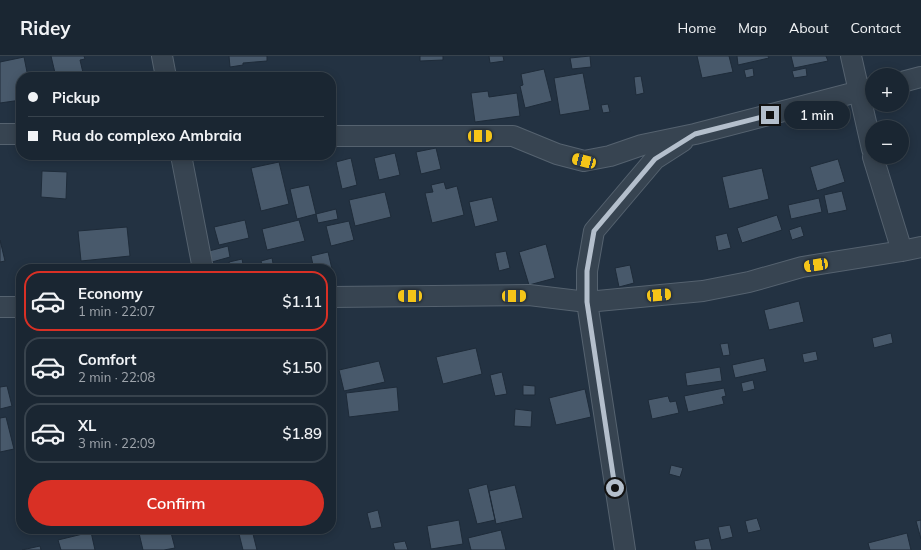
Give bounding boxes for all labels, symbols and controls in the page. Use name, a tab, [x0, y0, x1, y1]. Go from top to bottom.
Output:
text: Ridey	[20, 16, 71, 40]
text: Home	[677, 19, 716, 37]
text: Map	[738, 19, 767, 37]
text: About	[789, 19, 829, 37]
text: Contact	[851, 19, 901, 37]
map controls	[865, 68, 909, 164]
button: +	[865, 68, 909, 112]
text: Pickup	[52, 88, 100, 107]
callout: 1 min	[784, 101, 850, 129]
route end	[761, 106, 779, 124]
text: 1 min	[800, 107, 834, 123]
button: −	[865, 120, 909, 164]
text: Rua do complexo Ambraia	[52, 126, 242, 145]
car	[468, 130, 492, 142]
car	[571, 152, 597, 170]
car	[803, 257, 829, 273]
icon: car	[30, 283, 66, 319]
text: Economy	[78, 284, 143, 303]
car	[647, 288, 671, 302]
car	[398, 290, 422, 302]
car	[502, 290, 526, 302]
text: $1.11	[282, 292, 322, 311]
text: 1 min · 22:07	[78, 303, 155, 319]
icon: car	[30, 349, 66, 385]
text: Comfort	[78, 350, 136, 369]
text: $1.50	[282, 358, 322, 377]
text: 2 min · 22:08	[78, 369, 155, 385]
icon: car	[30, 415, 66, 451]
text: XL	[78, 416, 96, 435]
text: $1.89	[282, 424, 322, 443]
text: 3 min · 22:09	[78, 435, 155, 451]
route start	[606, 479, 624, 497]
button: Confirm	[28, 480, 324, 526]

